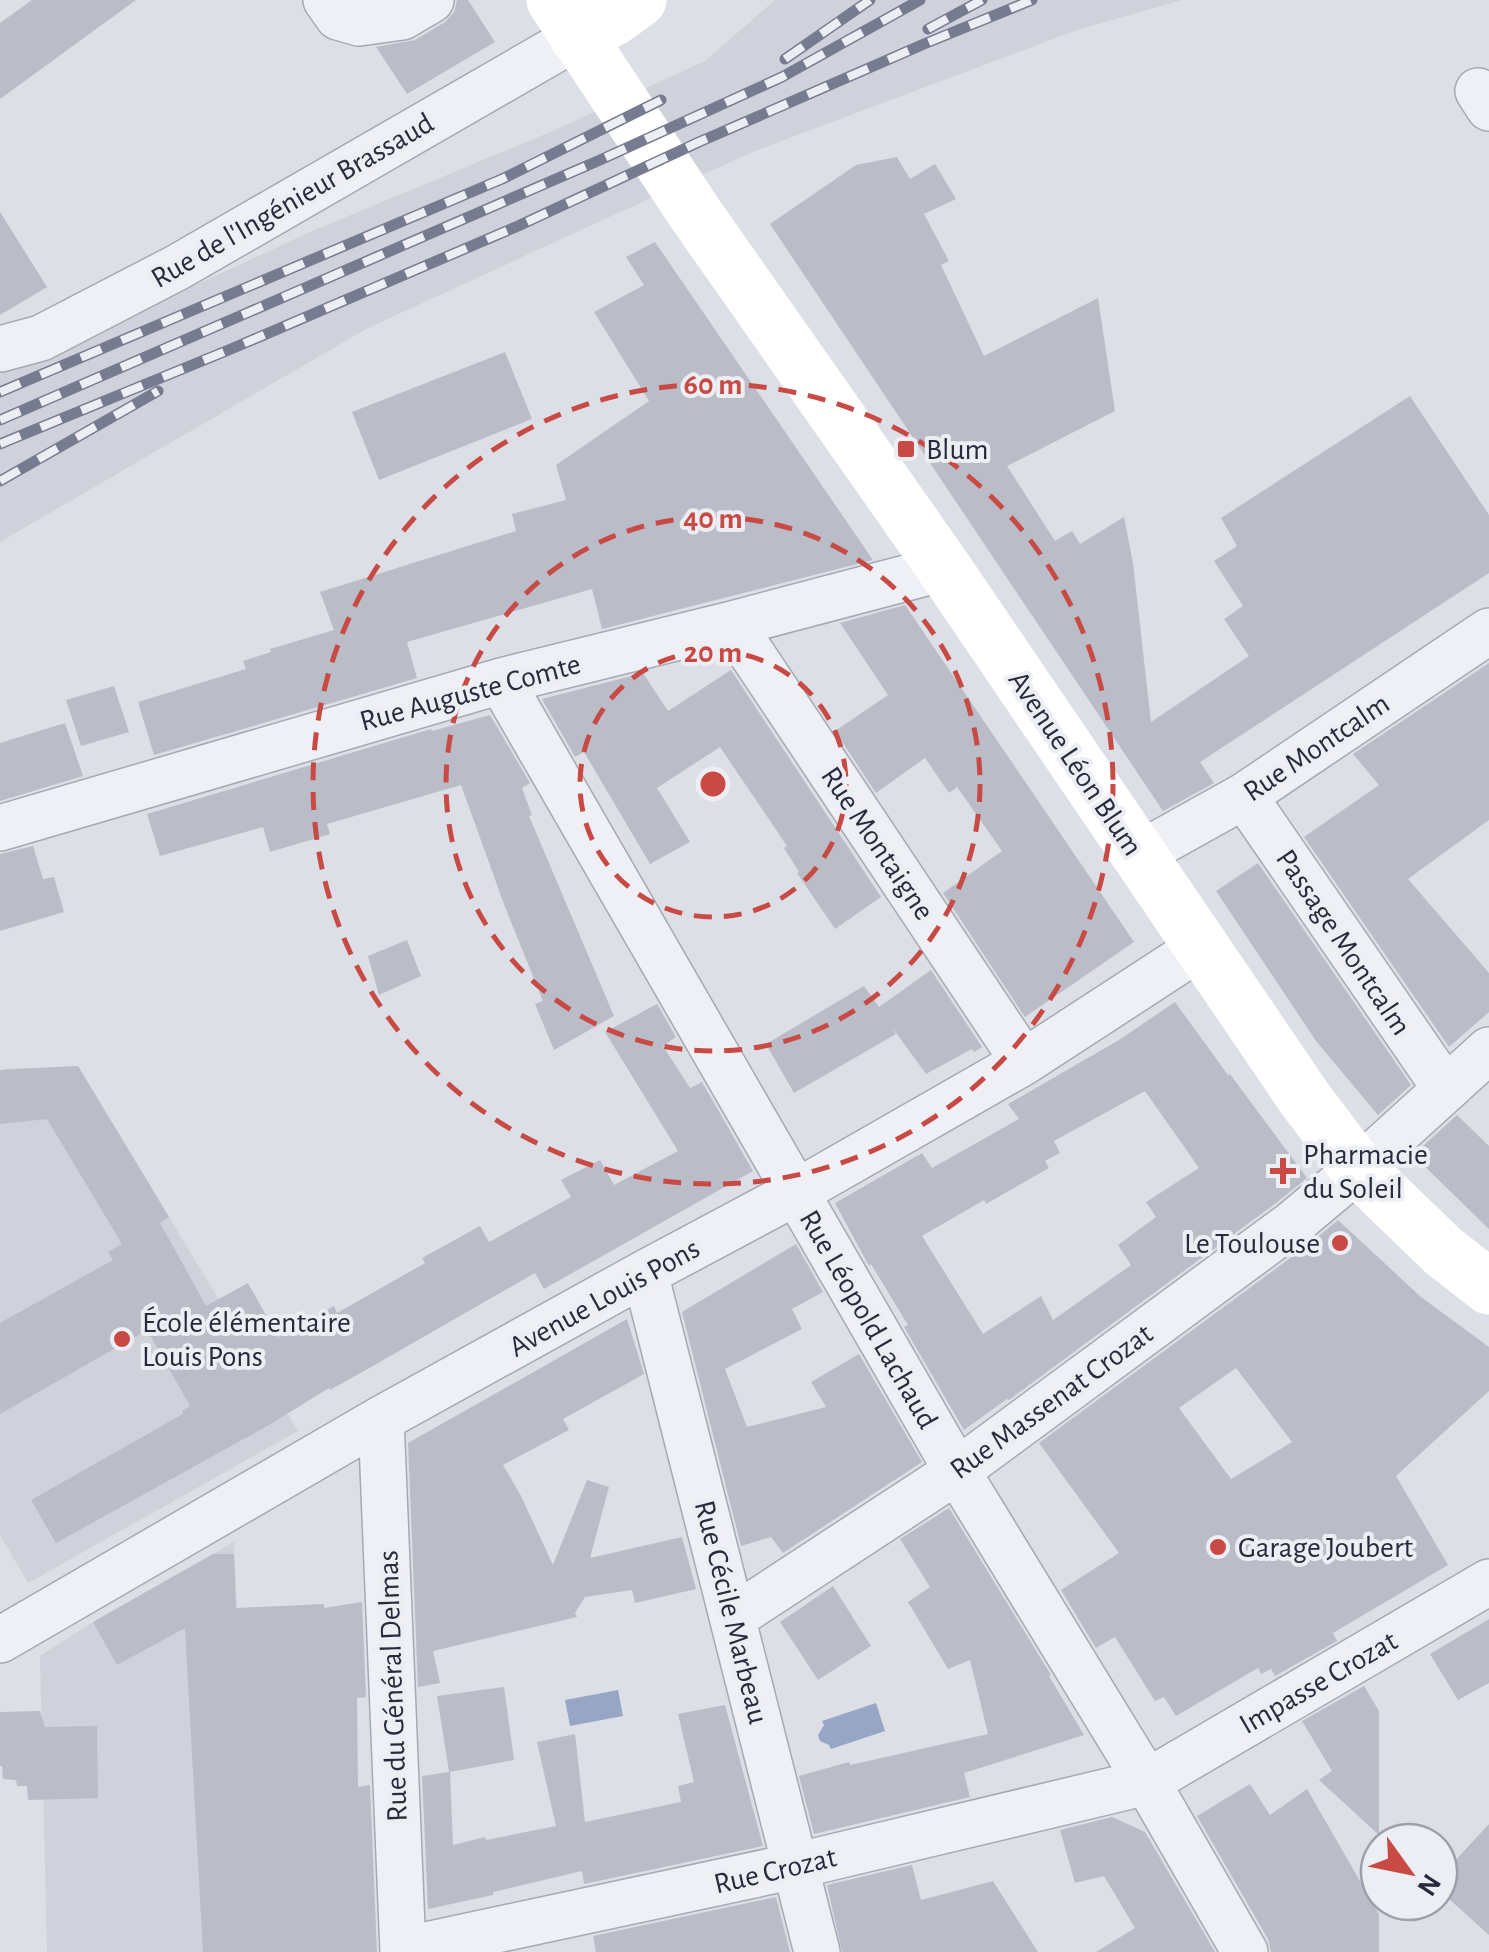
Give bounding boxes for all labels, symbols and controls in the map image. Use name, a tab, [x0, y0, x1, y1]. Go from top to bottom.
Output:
street label: Rue de l'Ingénieur Brassaud	[146, 108, 439, 294]
text: 60 m	[684, 370, 742, 400]
place label: Blum	[926, 435, 989, 465]
marker: Blum	[895, 438, 917, 460]
text: 40 m	[683, 504, 743, 534]
text: 20 m	[684, 638, 742, 668]
street label: Rue Auguste Comte	[357, 649, 584, 737]
street label: Avenue Léon Blum	[1002, 666, 1148, 861]
street label: Rue Montcalm	[1238, 688, 1395, 807]
street label: Rue Montaigne	[815, 762, 939, 926]
centre of rings	[695, 766, 731, 802]
street label: Passage Montcalm	[1270, 844, 1416, 1041]
place label: Pharmacie du Soleil	[1303, 1140, 1428, 1204]
marker: Pharmacie du Soleil	[1272, 1160, 1294, 1182]
street label: Rue Léopold Lachaud	[793, 1205, 943, 1434]
place label: Le Toulouse	[1184, 1229, 1320, 1259]
marker: Le Toulouse	[1329, 1232, 1351, 1254]
street label: Avenue Louis Pons	[504, 1233, 705, 1363]
place label: École élémentaire Louis Pons	[142, 1306, 351, 1372]
street label: Rue Massenat Crozat	[945, 1318, 1159, 1485]
marker: École élémentaire Louis Pons	[111, 1328, 133, 1350]
street label: Rue Cécile Marbeau	[689, 1498, 773, 1727]
place label: Garage Joubert	[1238, 1533, 1414, 1563]
marker: Garage Joubert	[1207, 1536, 1229, 1558]
street label: Rue du Général Delmas	[373, 1550, 413, 1822]
street label: Impasse Crozat	[1235, 1626, 1403, 1740]
north arrow	[1359, 1822, 1459, 1922]
street label: Rue Crozat	[711, 1842, 840, 1900]
text: N	[1411, 1869, 1445, 1900]

